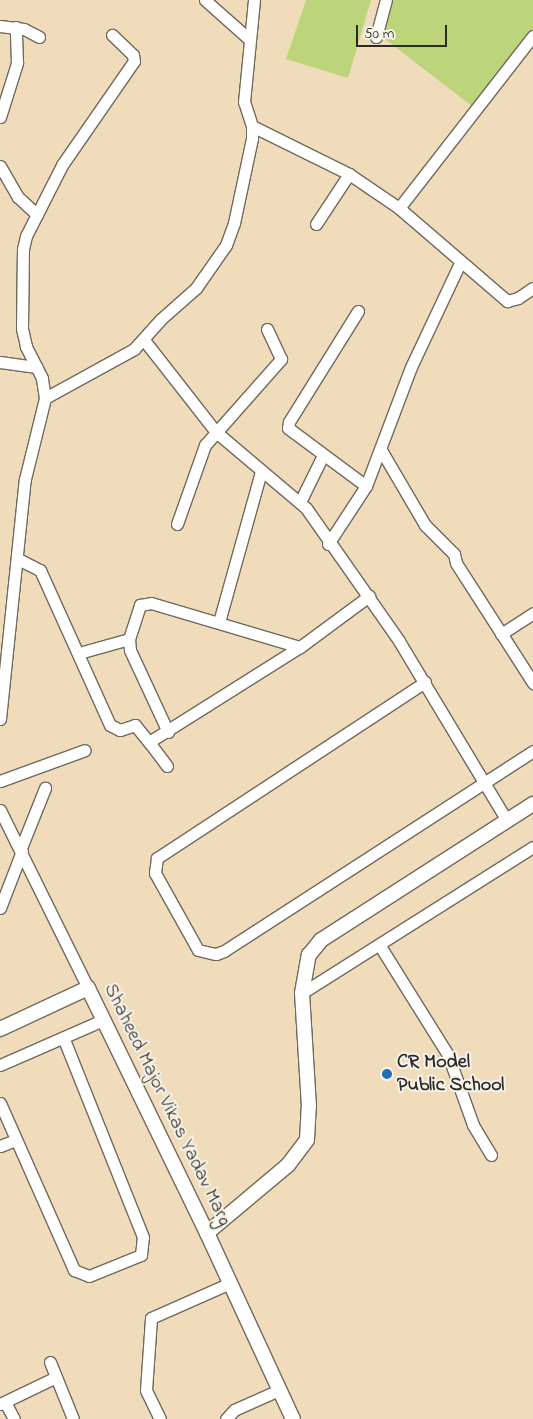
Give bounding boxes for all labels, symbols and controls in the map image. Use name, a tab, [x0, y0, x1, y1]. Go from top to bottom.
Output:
scale bar	[358, 15, 449, 47]
text: 50 m	[364, 23, 394, 45]
street label: Shaheed Major Vikas Yadav Marg	[98, 980, 236, 1230]
place label: CR Model Public School	[397, 1050, 504, 1097]
marker: CR Model Public School	[381, 1068, 393, 1080]

